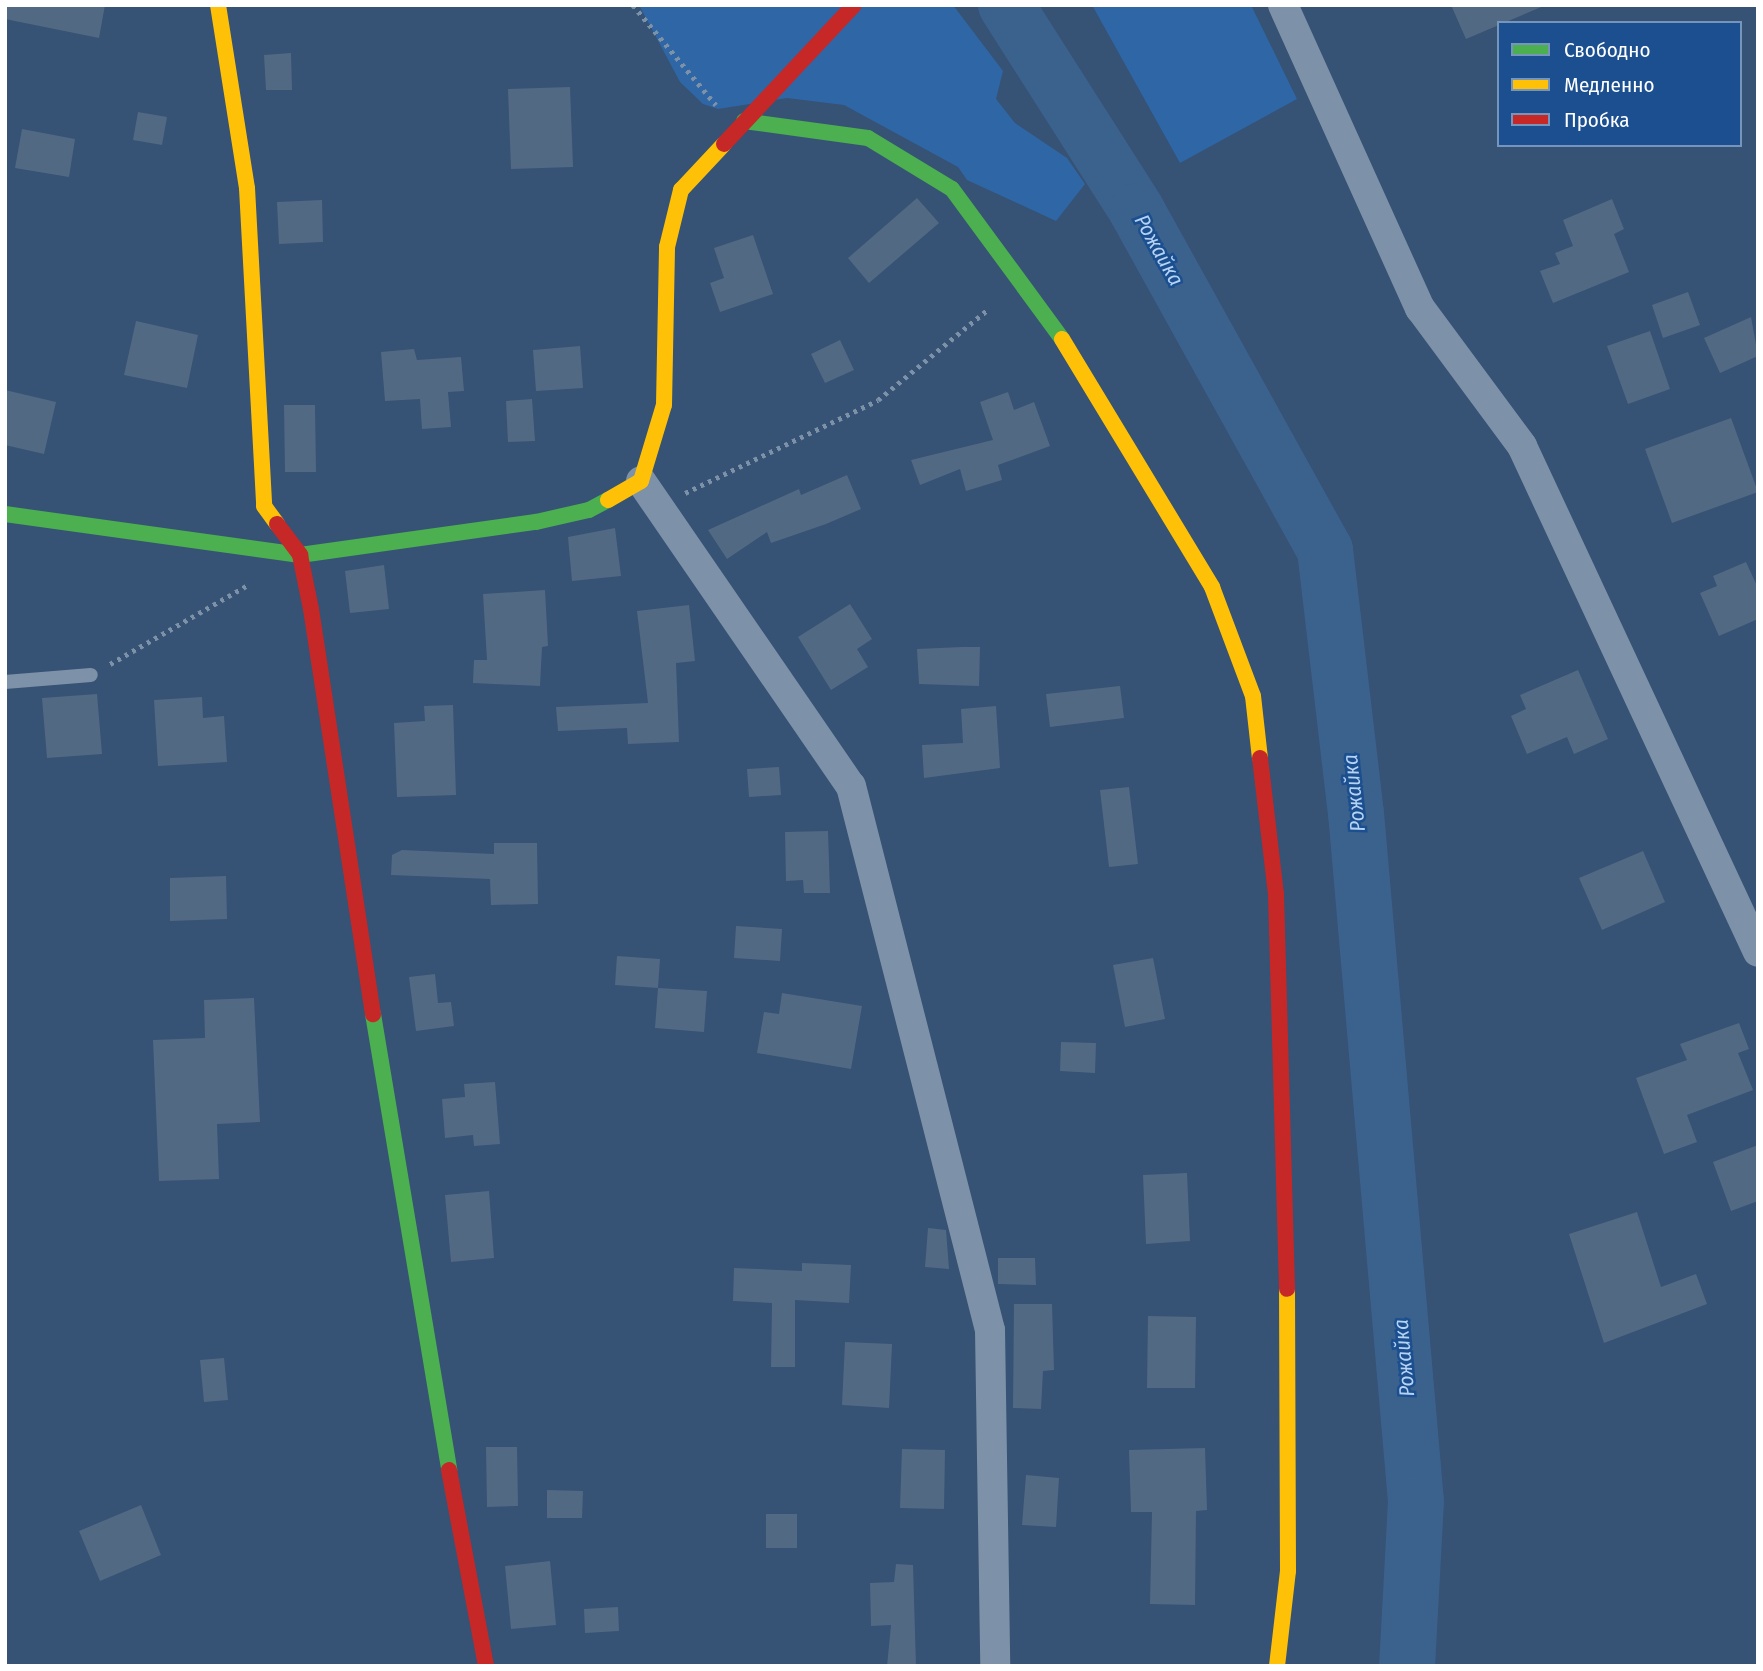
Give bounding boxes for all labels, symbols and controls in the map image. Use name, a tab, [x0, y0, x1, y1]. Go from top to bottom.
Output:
legend	[1497, 21, 1742, 147]
text: Свободно	[1564, 37, 1650, 63]
text: Медленно	[1564, 72, 1654, 98]
text: Пробка	[1564, 107, 1630, 133]
water label: Рожайка	[1129, 210, 1189, 290]
water label: Рожайка	[1337, 753, 1371, 833]
water label: Рожайка	[1388, 1318, 1420, 1398]

